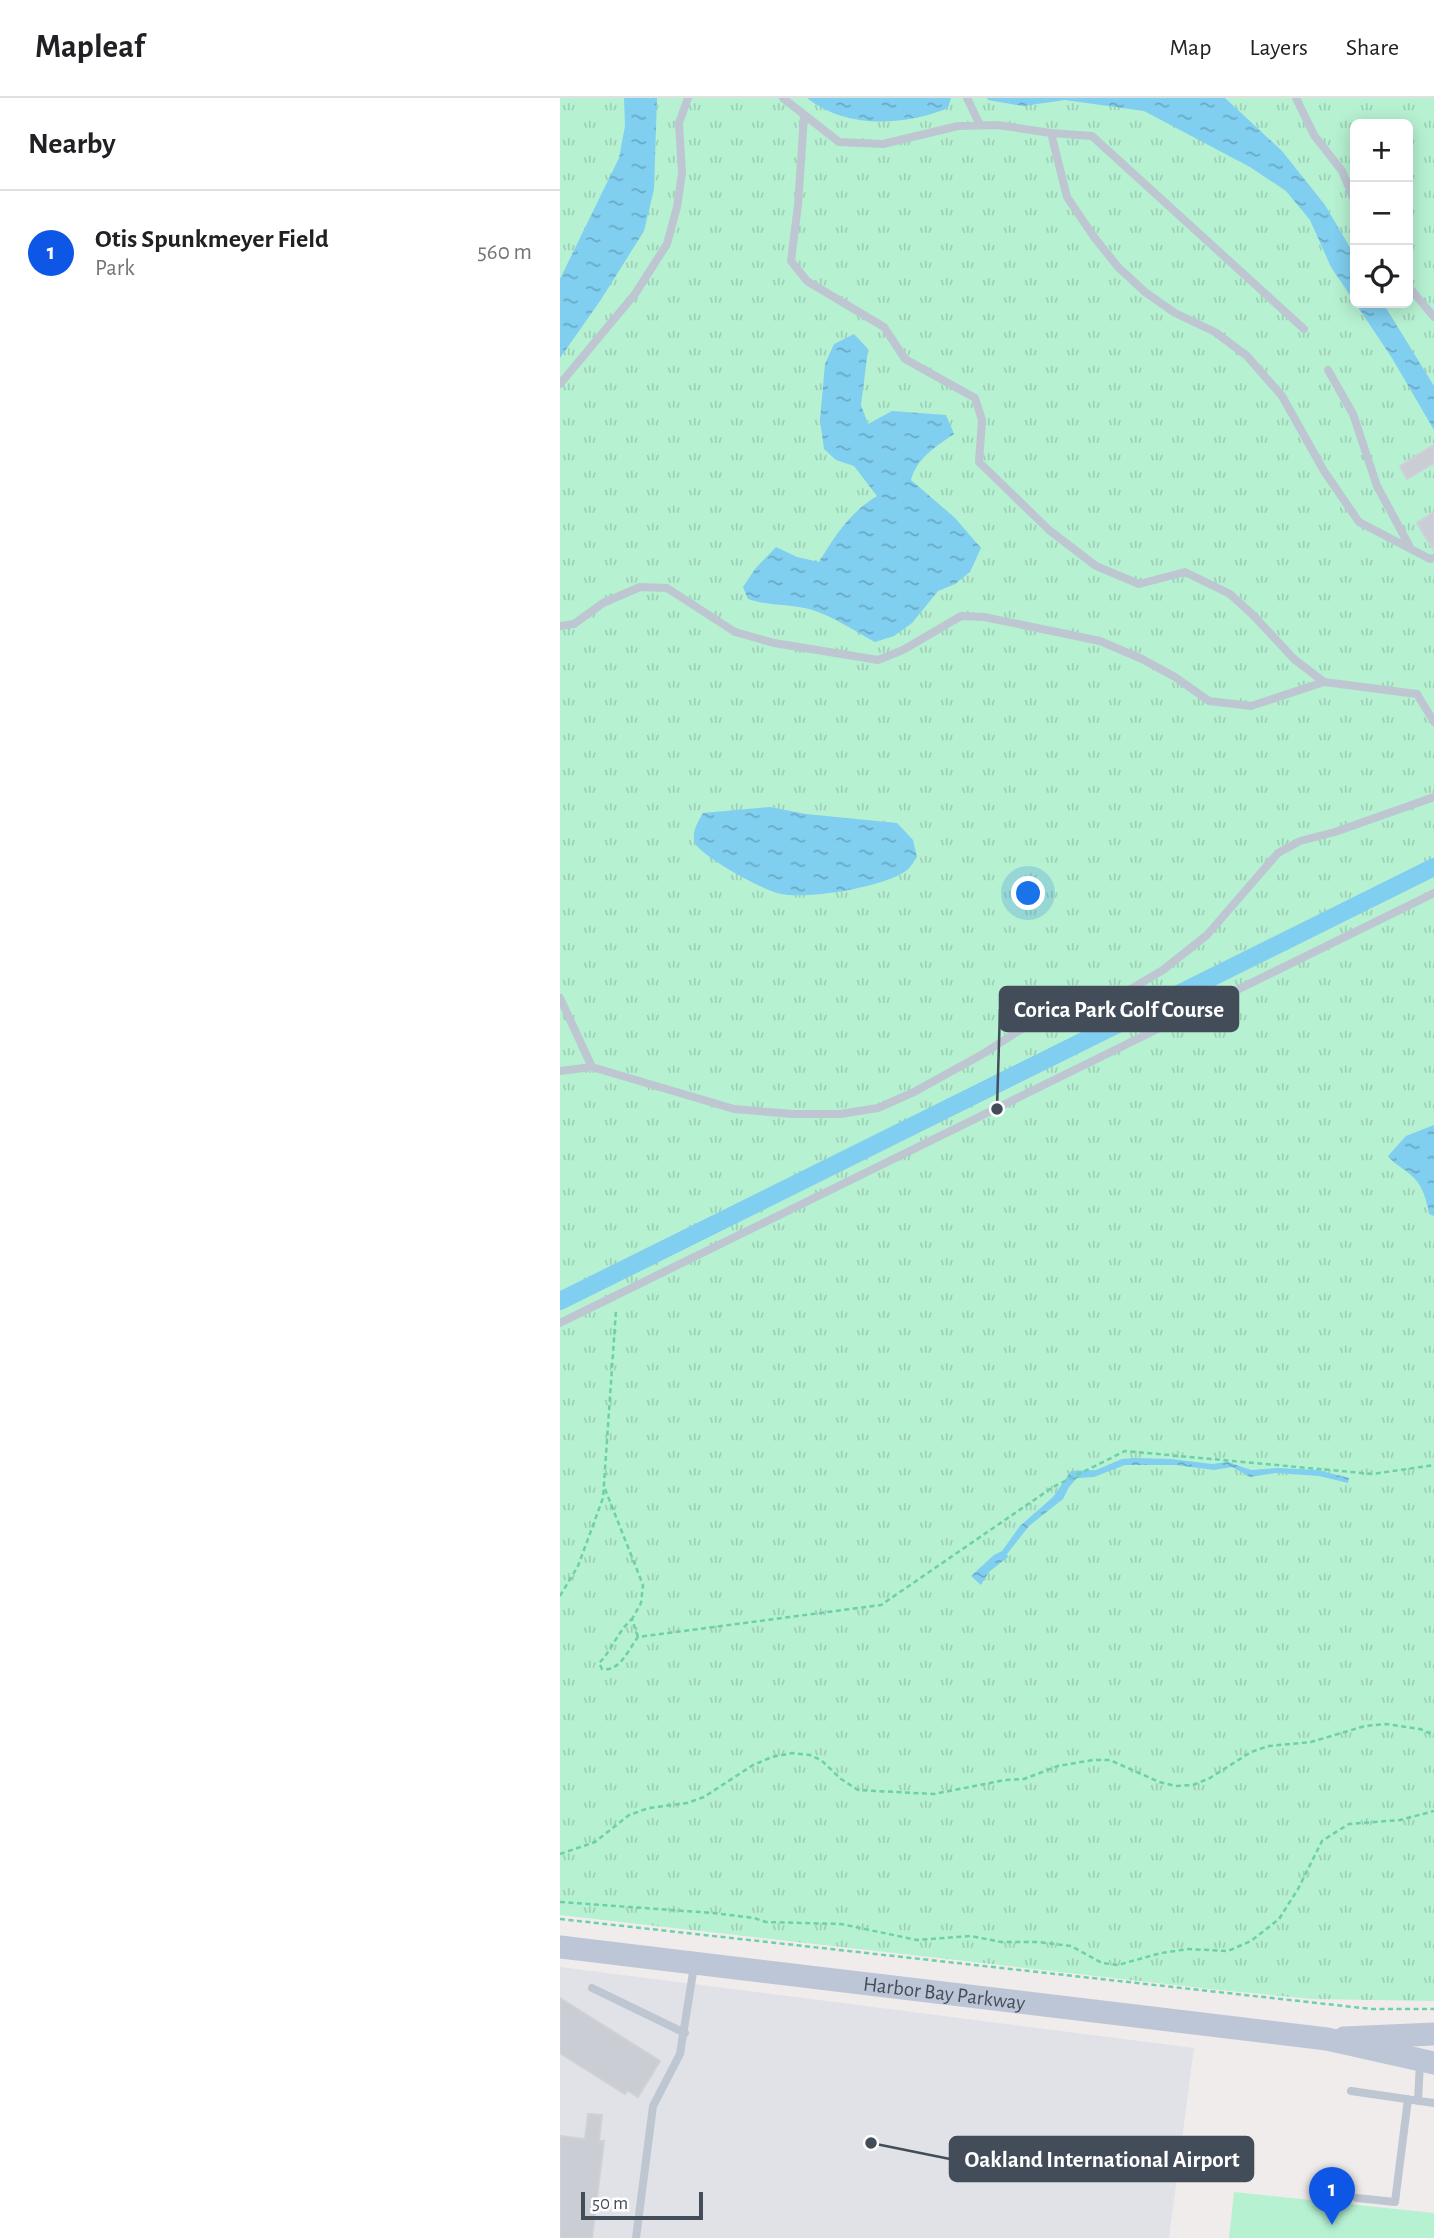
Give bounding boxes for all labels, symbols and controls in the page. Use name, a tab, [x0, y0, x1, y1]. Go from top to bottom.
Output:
text: Mapleaf	[35, 31, 145, 64]
text: Map	[1169, 36, 1211, 60]
text: Layers	[1249, 36, 1308, 60]
text: Share	[1346, 36, 1399, 60]
map controls	[1350, 119, 1413, 308]
button: +	[1350, 119, 1413, 182]
text: Nearby	[28, 129, 116, 159]
button: −	[1350, 182, 1413, 245]
text: Otis Spunkmeyer Field	[95, 226, 329, 252]
text: 1	[47, 241, 55, 264]
text: 560 m	[477, 241, 532, 264]
button: locate	[1350, 245, 1413, 308]
text: Park	[95, 257, 135, 280]
your location	[1011, 876, 1045, 910]
callout: Corica Park Golf Course	[1000, 987, 1238, 1031]
text: Corica Park Golf Course	[1014, 999, 1224, 1022]
street label: Harbor Bay Parkway	[862, 1973, 1026, 2013]
callout: Oakland International Airport	[950, 2137, 1253, 2181]
text: Oakland International Airport	[965, 2149, 1240, 2172]
pin: 1	[1309, 2167, 1355, 2225]
scale bar	[581, 2189, 704, 2221]
text: 50 m	[592, 2194, 628, 2213]

